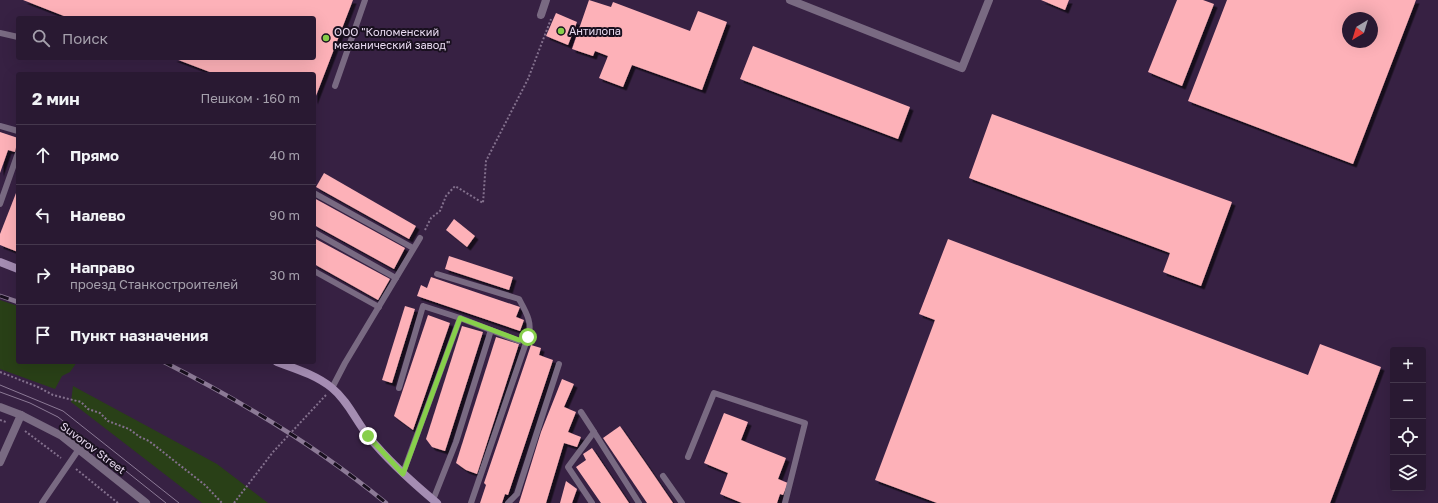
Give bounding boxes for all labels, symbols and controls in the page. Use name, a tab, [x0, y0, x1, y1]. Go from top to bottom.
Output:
north arrow	[1342, 12, 1378, 48]
search box	[16, 16, 316, 60]
place label: Aнтилопа	[569, 24, 621, 37]
place label: ООО "Коломенский механический завод"	[334, 25, 450, 51]
marker: Aнтилопа	[556, 26, 566, 36]
icon: search	[30, 27, 52, 49]
text: Поиск	[62, 29, 108, 47]
marker: ООО "Коломенский механический завод"	[321, 33, 331, 43]
text: 2 мин	[32, 88, 80, 109]
text: Пешком · 160 m	[200, 90, 300, 106]
icon: ahead	[32, 144, 54, 166]
text: Прямо	[70, 146, 119, 164]
text: 40 m	[269, 147, 300, 163]
icon: left	[32, 204, 54, 226]
text: Налево	[70, 206, 126, 224]
text: 90 m	[269, 207, 300, 223]
text: Направо	[70, 258, 135, 276]
icon: right	[32, 264, 54, 286]
text: 30 m	[270, 267, 300, 283]
text: проезд Станкостроителей	[70, 276, 238, 292]
icon: arrive	[32, 324, 54, 346]
text: Пункт назначения	[70, 326, 208, 344]
route start	[519, 328, 537, 346]
map controls	[1390, 347, 1426, 491]
button: +	[1390, 347, 1426, 383]
button: −	[1390, 383, 1426, 419]
street label: Suvorov Street	[58, 419, 128, 476]
button: locate	[1390, 419, 1426, 455]
route end	[359, 427, 377, 445]
button: layers	[1390, 455, 1426, 491]

